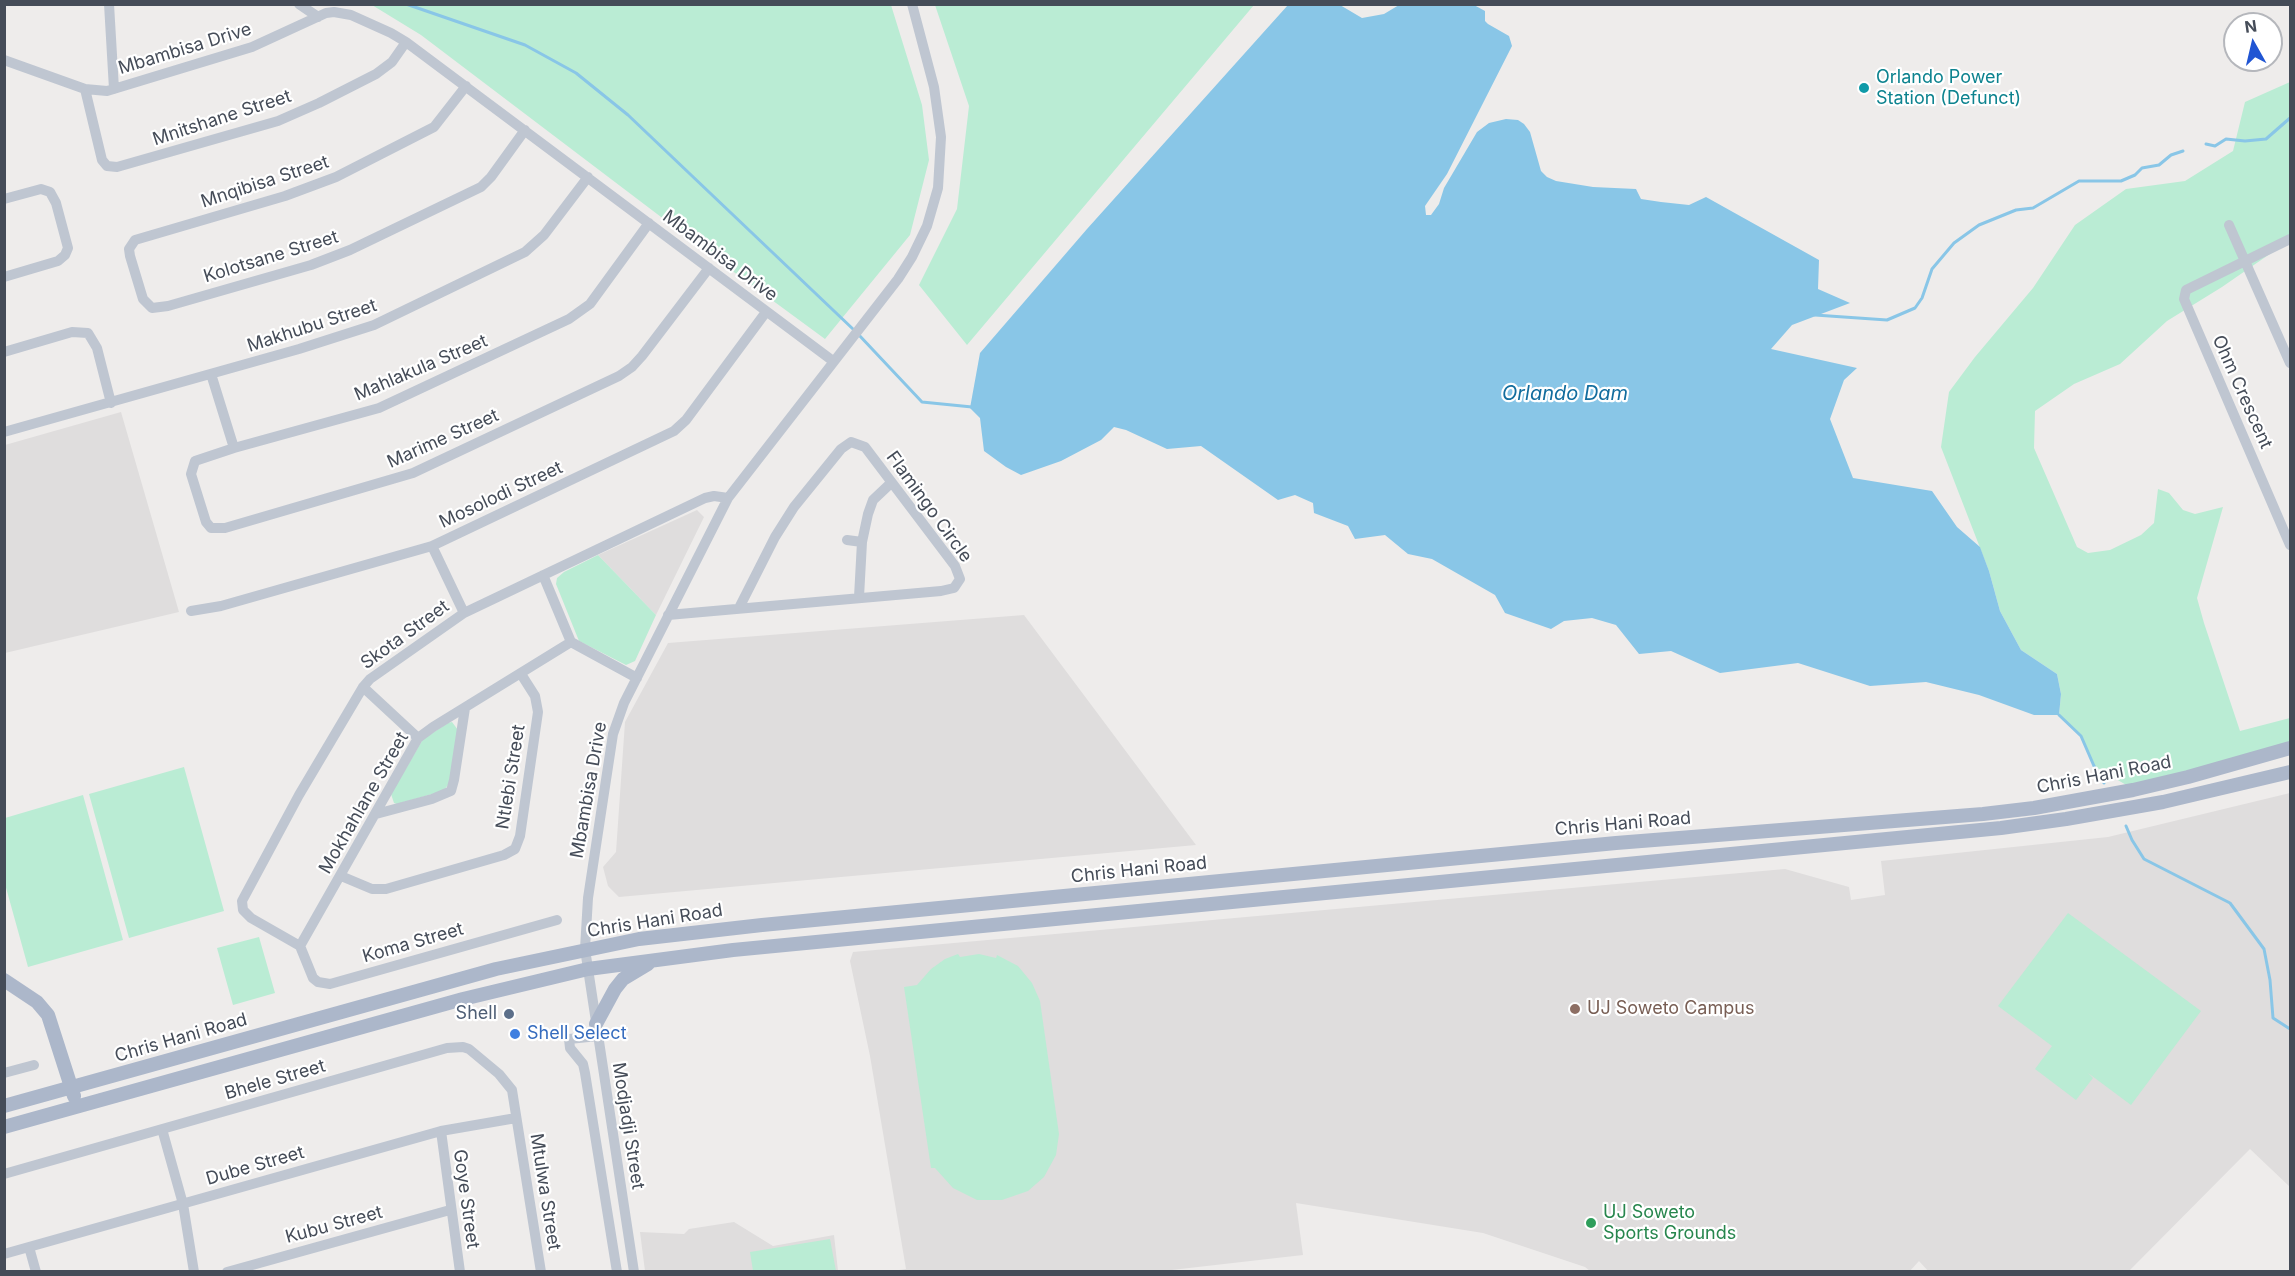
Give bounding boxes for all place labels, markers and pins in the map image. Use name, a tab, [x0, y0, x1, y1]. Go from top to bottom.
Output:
place label: Orlando Power Station (Defunct)	[1876, 67, 2021, 110]
marker: Orlando Power Station (Defunct)	[1857, 81, 1871, 95]
place label: UJ Soweto Campus	[1587, 998, 1754, 1020]
marker: UJ Soweto Campus	[1568, 1002, 1582, 1016]
place label: Shell	[456, 1003, 497, 1025]
marker: Shell	[502, 1007, 516, 1021]
place label: Shell Select	[527, 1023, 627, 1045]
marker: Shell Select	[508, 1027, 522, 1041]
place label: UJ Soweto Sports Grounds	[1603, 1202, 1736, 1244]
marker: UJ Soweto Sports Grounds	[1584, 1216, 1598, 1230]

